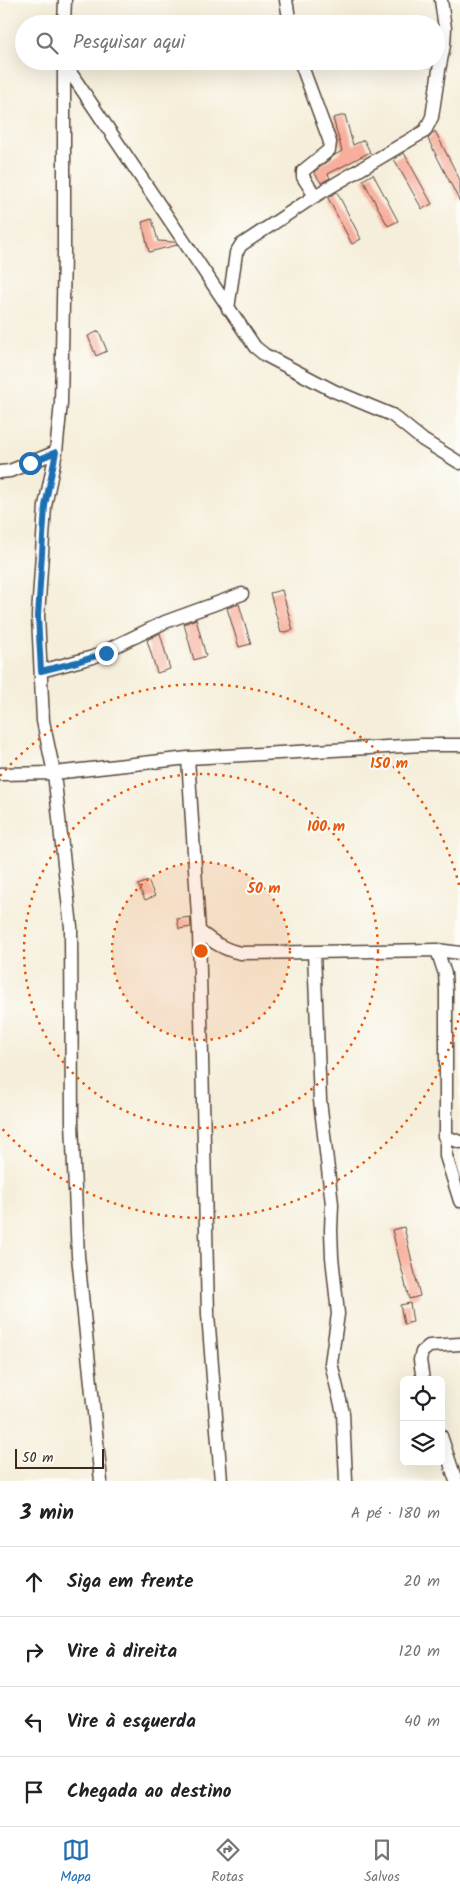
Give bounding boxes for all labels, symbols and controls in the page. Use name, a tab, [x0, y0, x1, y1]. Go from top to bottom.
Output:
search box	[15, 15, 445, 70]
text: Pesquisar aqui	[73, 28, 185, 58]
icon: search	[33, 29, 61, 57]
route start	[19, 452, 42, 475]
route end	[95, 642, 118, 665]
text: 150 m	[370, 752, 408, 776]
text: 100 m	[307, 815, 345, 839]
text: 50 m	[246, 877, 281, 901]
centre of rings	[192, 942, 210, 960]
map controls	[400, 1376, 445, 1466]
button: locate	[400, 1376, 445, 1421]
button: layers	[400, 1421, 445, 1466]
scale bar	[15, 1446, 104, 1469]
text: 50 m	[22, 1447, 53, 1469]
text: 3 min	[20, 1497, 74, 1530]
text: A pé · 180 m	[351, 1501, 440, 1526]
text: Siga em frente	[67, 1567, 194, 1597]
icon: ahead	[20, 1568, 48, 1596]
text: 20 m	[404, 1569, 440, 1594]
text: Vire à direita	[67, 1637, 177, 1667]
icon: right	[20, 1638, 48, 1666]
text: 120 m	[399, 1639, 440, 1664]
text: Vire à esquerda	[67, 1707, 196, 1737]
icon: left	[20, 1708, 48, 1736]
text: 40 m	[404, 1709, 440, 1734]
text: Chegada ao destino	[67, 1777, 232, 1807]
icon: arrive	[20, 1778, 48, 1806]
tab: Mapa	[60, 1836, 91, 1888]
tab: Rotas	[211, 1836, 244, 1888]
tab: Salvos	[364, 1836, 400, 1888]

